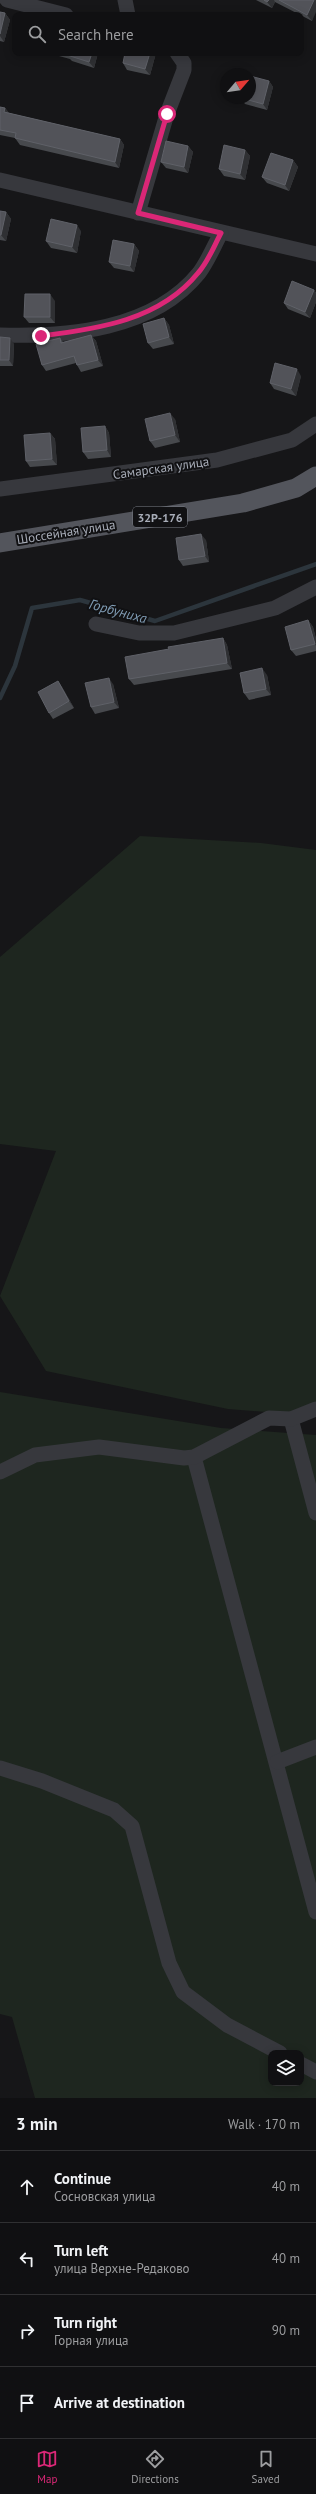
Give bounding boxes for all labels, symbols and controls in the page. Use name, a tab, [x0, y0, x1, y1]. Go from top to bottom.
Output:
search box	[12, 12, 304, 56]
icon: search	[26, 23, 48, 45]
text: Search here	[58, 25, 134, 44]
north arrow	[220, 68, 256, 104]
route start	[158, 105, 176, 123]
route end	[32, 327, 50, 345]
street label: Самарская улица	[112, 453, 210, 483]
road number: 32Р-176	[133, 507, 187, 527]
street label: Шоссейная улица	[16, 516, 116, 548]
water label: Горбуниха	[87, 595, 149, 627]
map controls	[268, 2050, 304, 2086]
button: layers	[268, 2050, 304, 2086]
text: 3 min	[16, 2113, 57, 2135]
text: Walk · 170 m	[228, 2116, 300, 2133]
text: Continue	[54, 2169, 111, 2188]
icon: ahead	[16, 2176, 38, 2198]
text: 40 m	[272, 2178, 300, 2195]
text: Сосновская улица	[54, 2188, 156, 2205]
text: Turn left	[54, 2241, 108, 2260]
icon: left	[16, 2248, 38, 2270]
text: 40 m	[272, 2250, 300, 2267]
text: улица Верхне-Редаково	[54, 2260, 190, 2277]
text: Turn right	[54, 2313, 117, 2332]
icon: right	[16, 2320, 38, 2342]
text: 90 m	[272, 2322, 300, 2339]
text: Горная улица	[54, 2332, 129, 2349]
icon: arrive	[16, 2392, 38, 2414]
text: Arrive at destination	[54, 2393, 185, 2412]
tab: Map	[36, 2448, 58, 2486]
tab: Directions	[131, 2448, 179, 2486]
tab: Saved	[252, 2448, 280, 2486]

